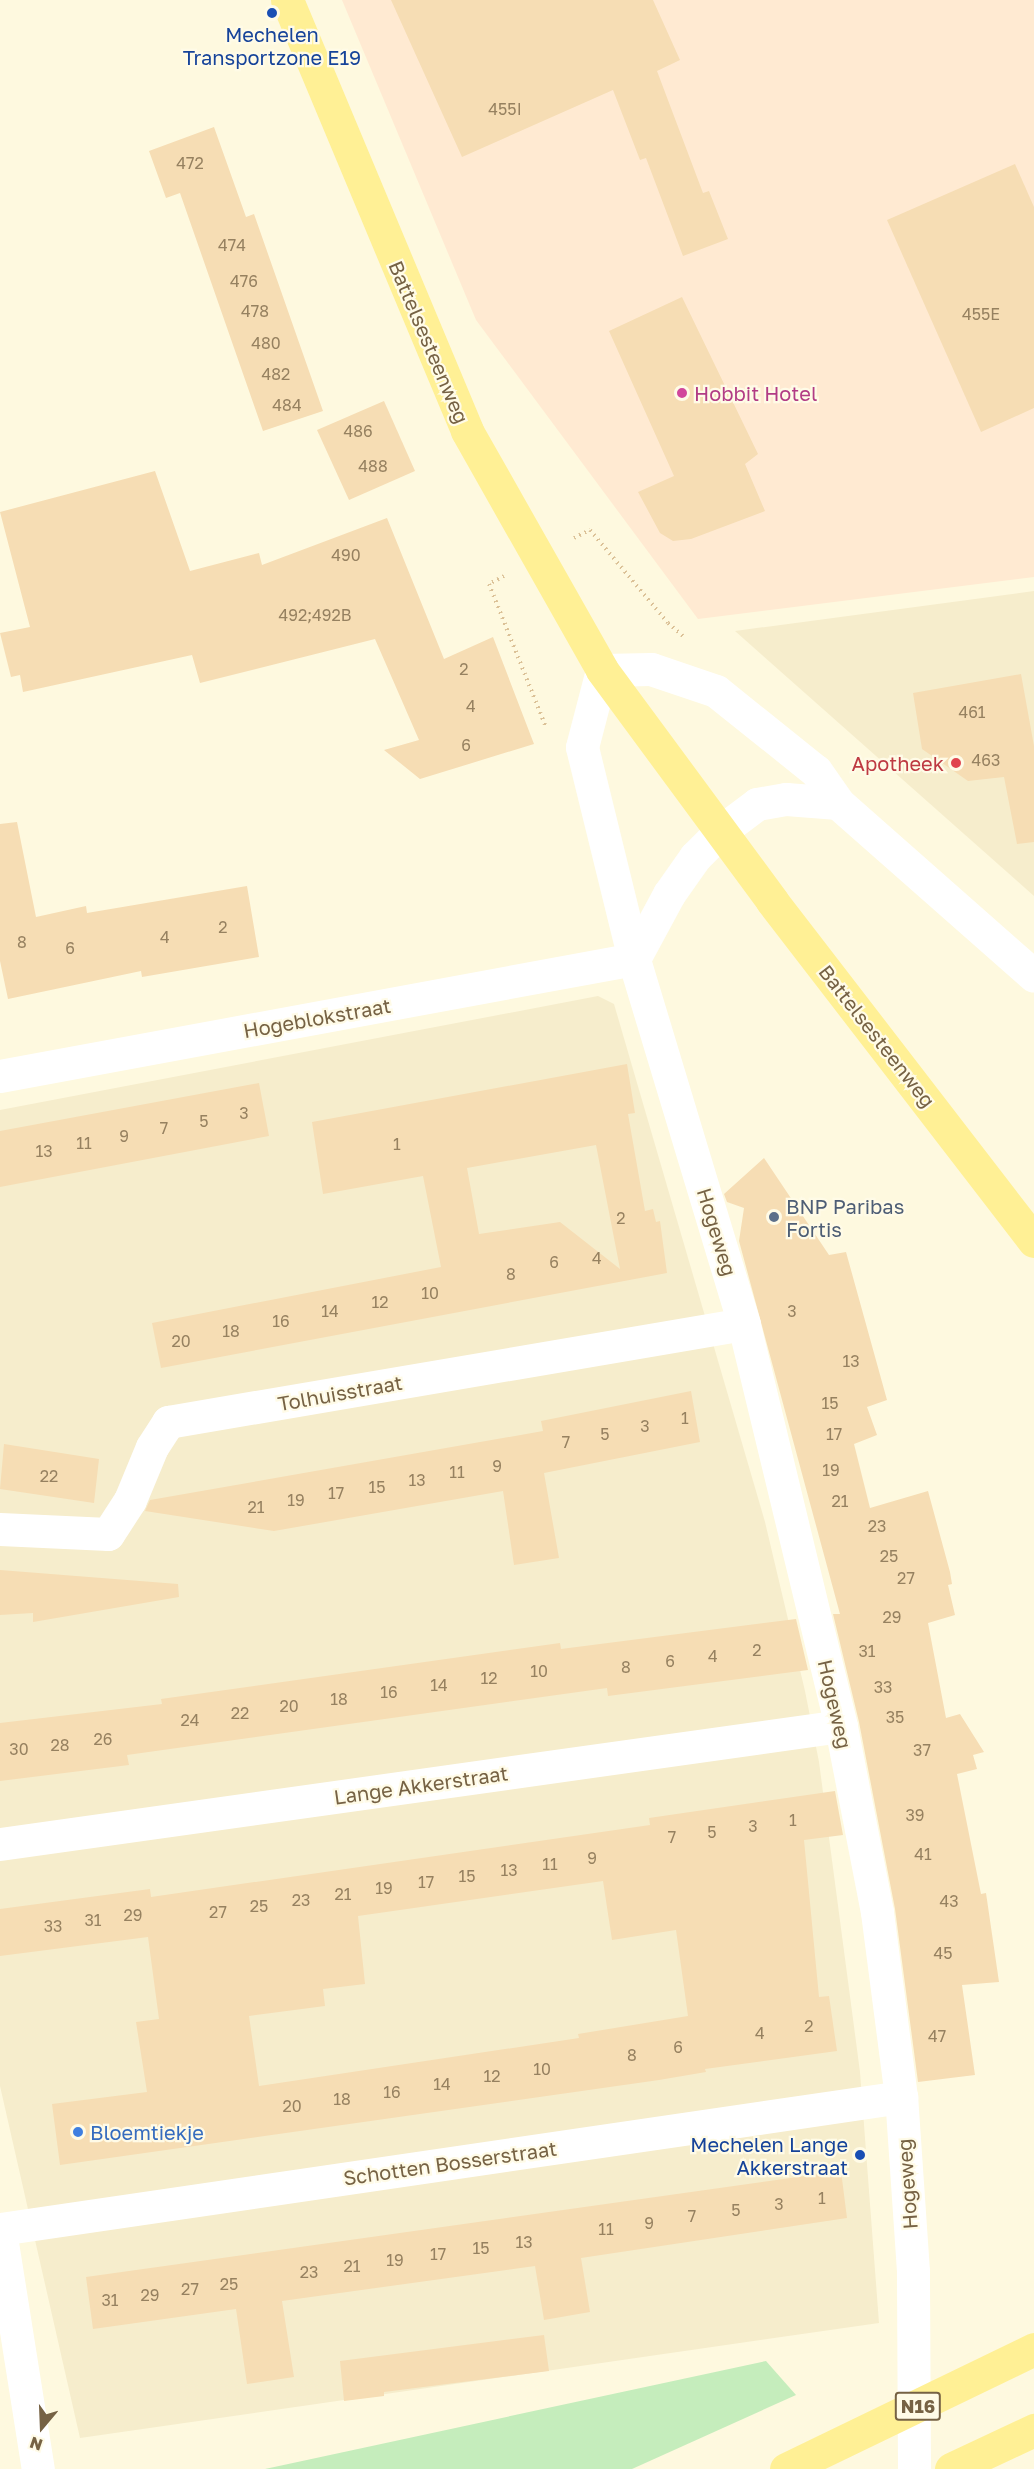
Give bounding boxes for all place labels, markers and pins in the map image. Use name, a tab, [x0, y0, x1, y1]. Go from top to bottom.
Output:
marker: Mechelen Transportzone E19	[265, 6, 279, 20]
place label: Mechelen Transportzone E19	[183, 22, 361, 69]
place label: Hobbit Hotel	[694, 381, 817, 405]
marker: Hobbit Hotel	[675, 386, 689, 400]
place label: Apotheek	[852, 751, 944, 775]
marker: Apotheek	[949, 756, 963, 770]
place label: BNP Paribas Fortis	[786, 1194, 904, 1241]
marker: BNP Paribas Fortis	[767, 1210, 781, 1224]
place label: Bloemtiekje	[90, 2120, 204, 2144]
marker: Bloemtiekje	[71, 2125, 85, 2139]
place label: Mechelen Lange Akkerstraat	[690, 2132, 848, 2179]
marker: Mechelen Lange Akkerstraat	[853, 2148, 867, 2162]

